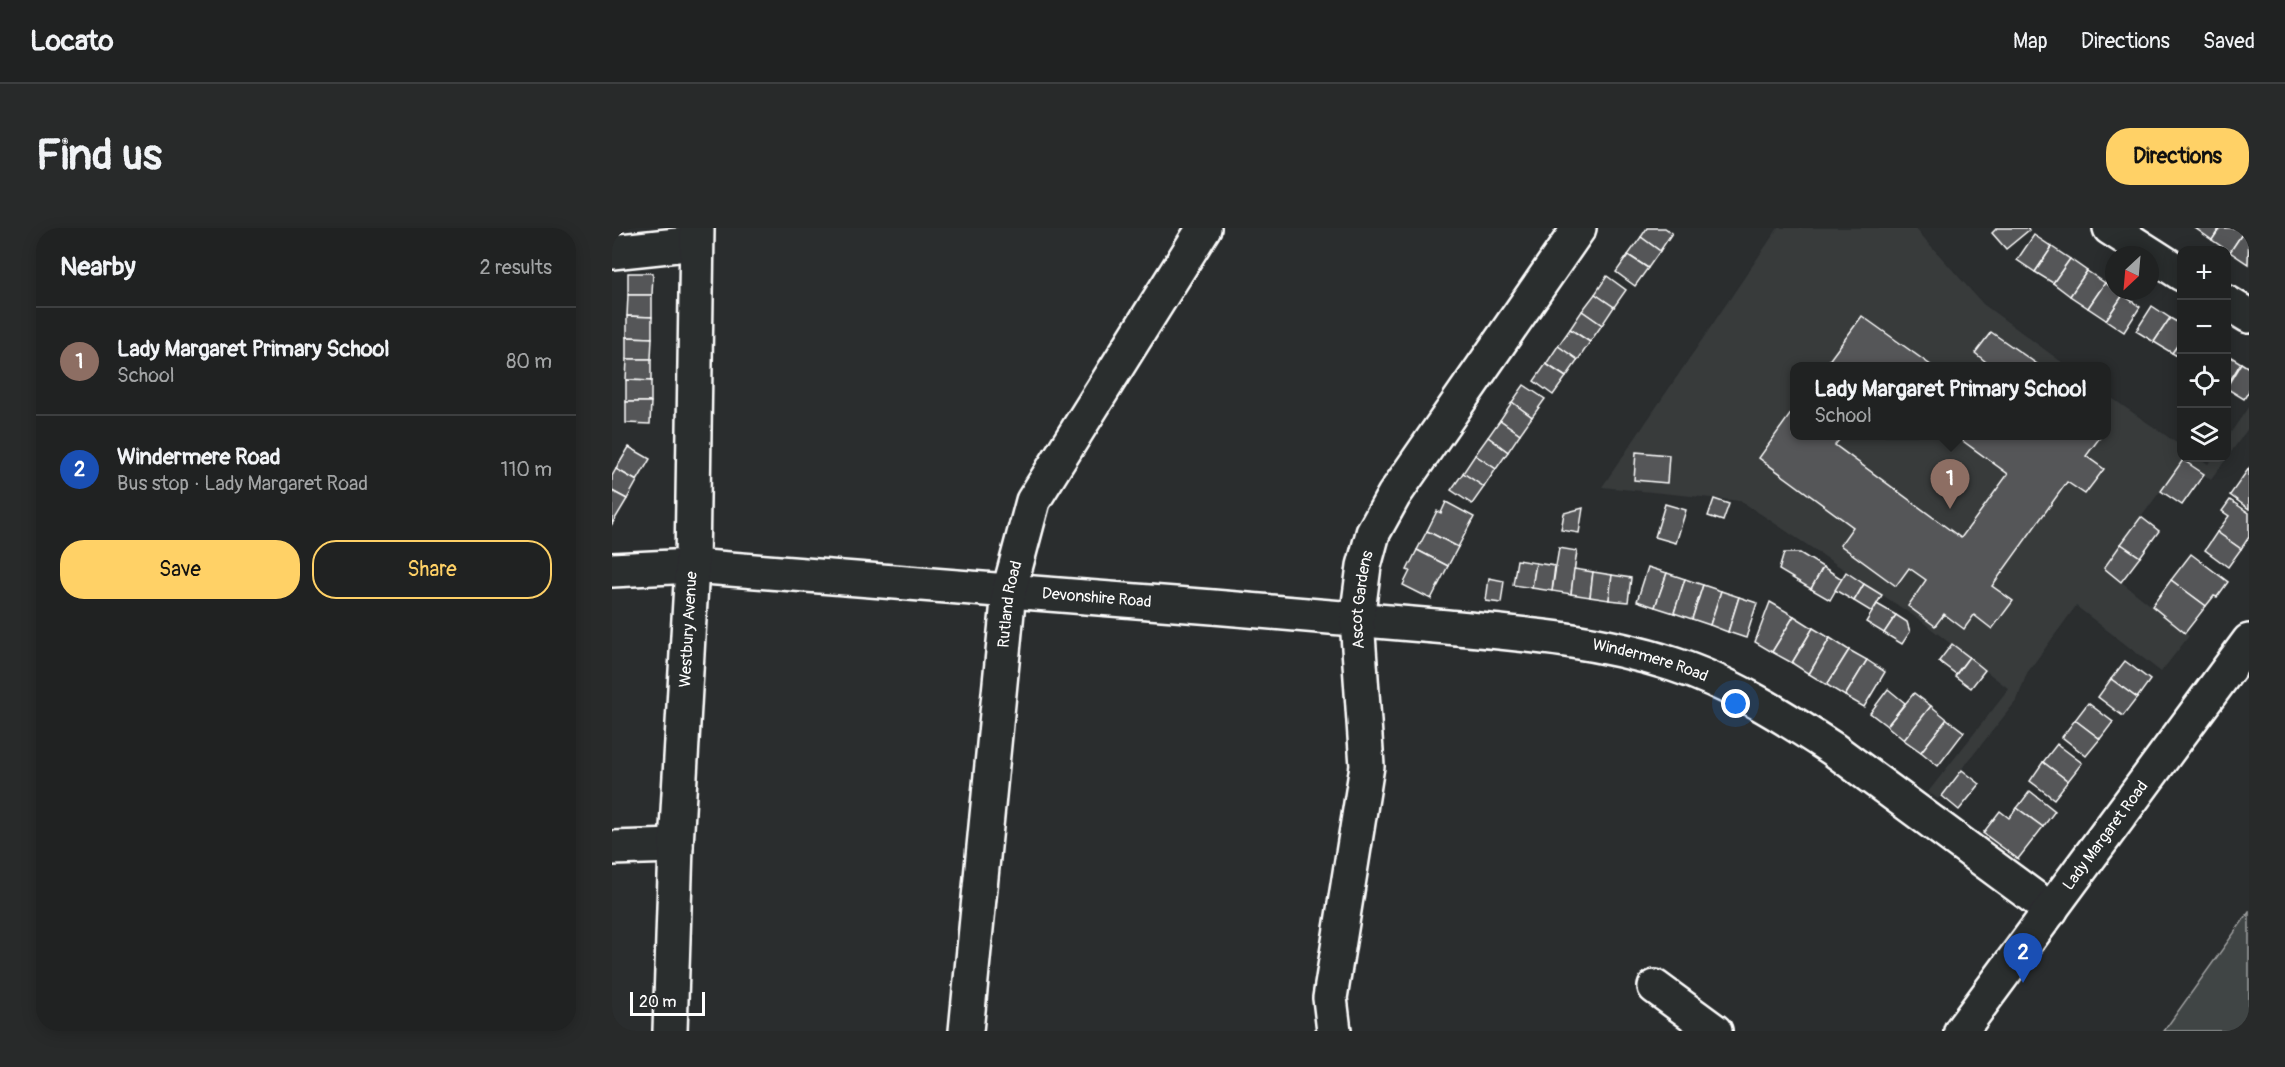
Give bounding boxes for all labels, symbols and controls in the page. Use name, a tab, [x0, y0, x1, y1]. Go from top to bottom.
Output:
text: Locato	[30, 24, 114, 59]
text: Map	[2013, 28, 2048, 55]
text: Directions	[2081, 28, 2170, 55]
text: Saved	[2203, 28, 2255, 55]
button: Directions	[2106, 128, 2249, 185]
text: Find us	[36, 130, 162, 182]
north arrow	[2105, 246, 2159, 300]
map controls	[2177, 246, 2231, 462]
button: +	[2177, 246, 2231, 300]
text: Nearby	[60, 251, 136, 283]
text: 2 results	[480, 255, 552, 280]
button: −	[2177, 300, 2231, 354]
text: Lady Margaret Primary School	[117, 335, 390, 363]
text: 1	[76, 349, 83, 374]
text: 80 m	[506, 349, 552, 374]
button: locate	[2177, 354, 2231, 408]
popup	[1790, 362, 2111, 440]
text: School	[117, 363, 174, 388]
text: Lady Margaret Primary School	[1814, 375, 2087, 403]
text: School	[1814, 403, 1872, 428]
button: layers	[2177, 408, 2231, 462]
text: Windermere Road	[117, 443, 281, 471]
text: 2	[74, 457, 85, 482]
text: 110 m	[501, 457, 552, 482]
pin: 1	[1930, 460, 1970, 509]
text: Bus stop · Lady Margaret Road	[117, 471, 368, 496]
button: Save	[60, 540, 300, 599]
button: Share	[312, 540, 552, 599]
street label: Ascot Gardens	[1347, 548, 1378, 650]
street label: Rutland Road	[993, 559, 1027, 649]
street label: Westbury Avenue	[675, 571, 702, 688]
street label: Devonshire Road	[1041, 583, 1152, 612]
street label: Windermere Road	[1591, 635, 1711, 686]
your location	[1721, 689, 1750, 718]
street label: Lady Margaret Road	[2058, 777, 2152, 894]
pin: 2	[2004, 934, 2042, 983]
scale bar	[630, 989, 705, 1016]
text: 20 m	[639, 992, 677, 1012]

